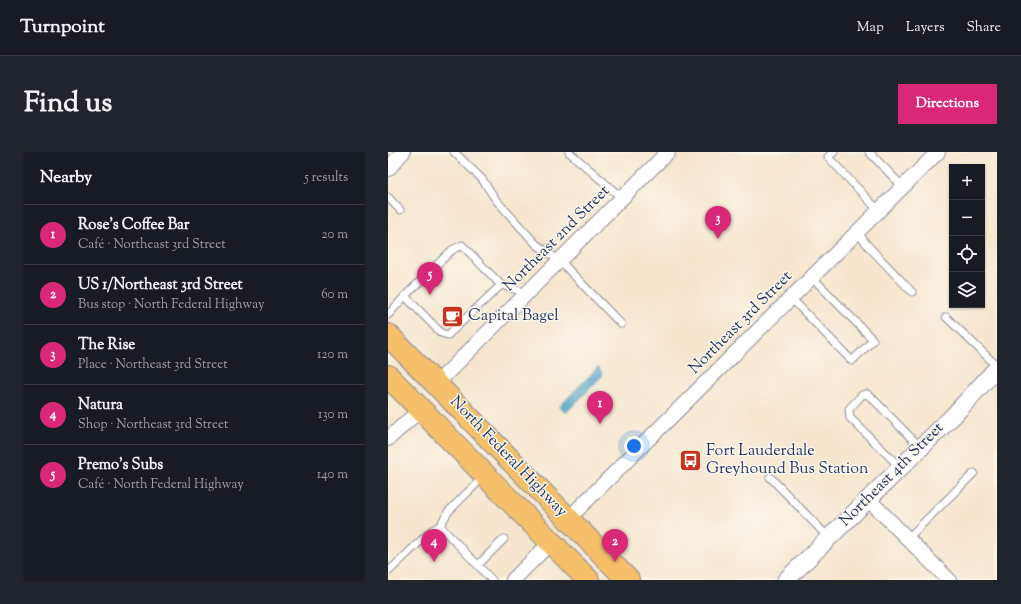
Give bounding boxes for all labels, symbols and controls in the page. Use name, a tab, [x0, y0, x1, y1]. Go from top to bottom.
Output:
text: Turnpoint	[20, 14, 105, 41]
text: Map	[857, 18, 884, 38]
text: Layers	[906, 18, 944, 38]
text: Share	[966, 18, 1001, 38]
text: Find us	[24, 84, 112, 124]
button: Directions	[898, 84, 997, 124]
map controls	[949, 164, 985, 308]
button: +	[949, 164, 985, 200]
text: Nearby	[40, 166, 92, 190]
text: 5 results	[304, 169, 348, 187]
street label: Northeast 2nd Street	[498, 180, 616, 298]
button: −	[949, 200, 985, 236]
pin: 3	[705, 206, 731, 239]
text: Rose's Coffee Bar	[78, 215, 189, 236]
text: 1	[51, 226, 55, 244]
text: 20 m	[322, 226, 348, 244]
text: Café · Northeast 3rd Street	[78, 236, 226, 254]
button: locate	[949, 236, 985, 272]
pin: 5	[417, 262, 443, 295]
street label: Northeast 3rd Street	[684, 266, 798, 380]
button: layers	[949, 272, 985, 308]
text: US 1/Northeast 3rd Street	[78, 275, 243, 296]
text: 2	[50, 286, 56, 304]
text: 60 m	[321, 286, 348, 304]
text: Bus stop · North Federal Highway	[78, 296, 265, 314]
cafe icon: Capital Bagel	[439, 303, 465, 329]
place label: Capital Bagel	[468, 305, 559, 328]
text: The Rise	[78, 335, 135, 356]
text: 3	[50, 346, 56, 364]
text: 120 m	[317, 346, 348, 364]
text: Place · Northeast 3rd Street	[78, 356, 228, 374]
street label: North Federal Highway	[444, 391, 572, 523]
pin: 1	[587, 391, 613, 424]
text: Natura	[78, 395, 123, 416]
text: 4	[50, 406, 56, 424]
text: 130 m	[318, 406, 348, 424]
text: Shop · Northeast 3rd Street	[78, 416, 228, 434]
street label: Northeast 4th Street	[835, 417, 950, 532]
your location	[624, 436, 644, 456]
place label: Fort Lauderdale Greyhound Bus Station	[706, 440, 869, 481]
bus stop icon: Fort Lauderdale Greyhound Bus Station	[677, 447, 703, 473]
text: Premo's Subs	[78, 455, 163, 476]
text: 5	[51, 466, 55, 484]
text: 140 m	[317, 466, 348, 484]
text: Café · North Federal Highway	[78, 476, 244, 494]
pin: 4	[421, 529, 447, 562]
pin: 2	[602, 529, 628, 562]

